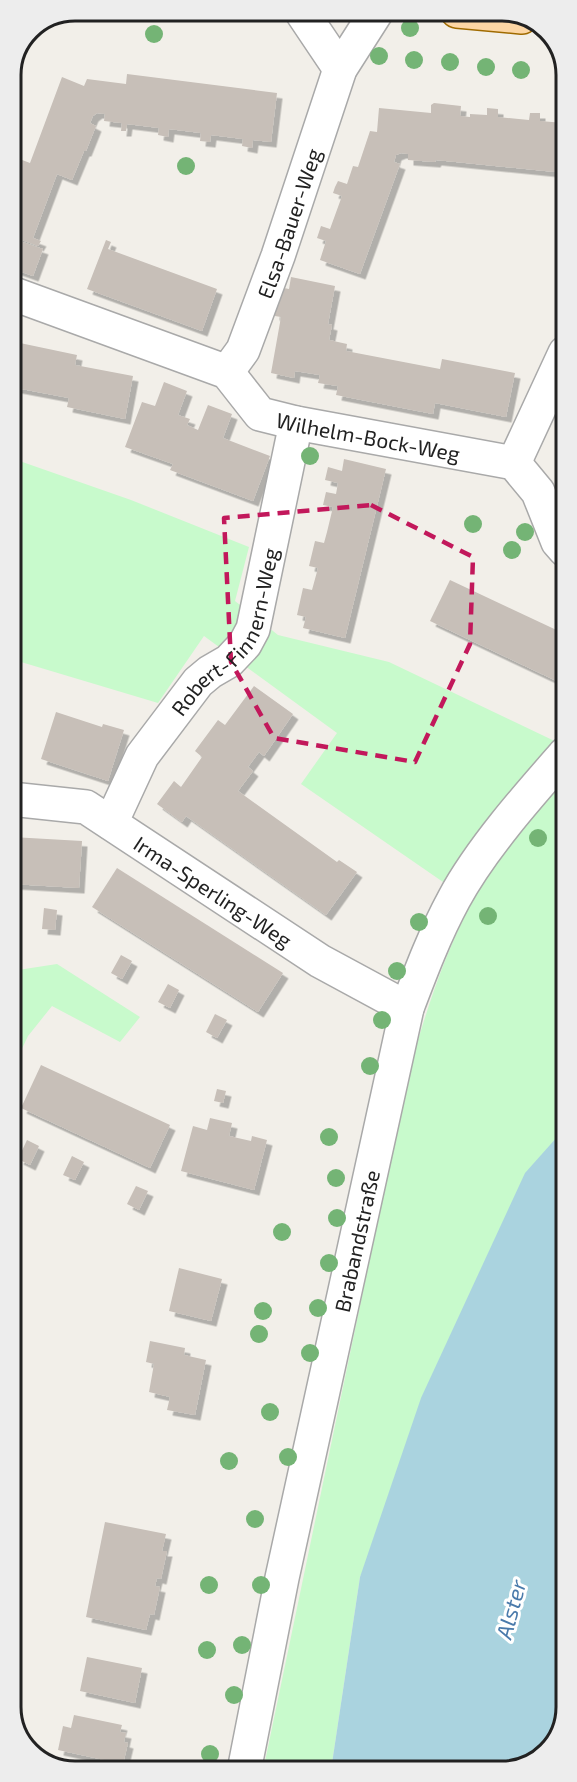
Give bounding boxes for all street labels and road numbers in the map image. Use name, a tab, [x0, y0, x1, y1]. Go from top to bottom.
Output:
street label: Elsa-Bauer-Weg	[251, 145, 325, 301]
street label: Wilhelm-Bock-Weg	[274, 406, 462, 465]
street label: Robert-Finnern-Weg	[165, 545, 282, 720]
street label: Irma-Sperling-Weg	[130, 830, 297, 952]
street label: Brabandstraße	[328, 1167, 384, 1314]

